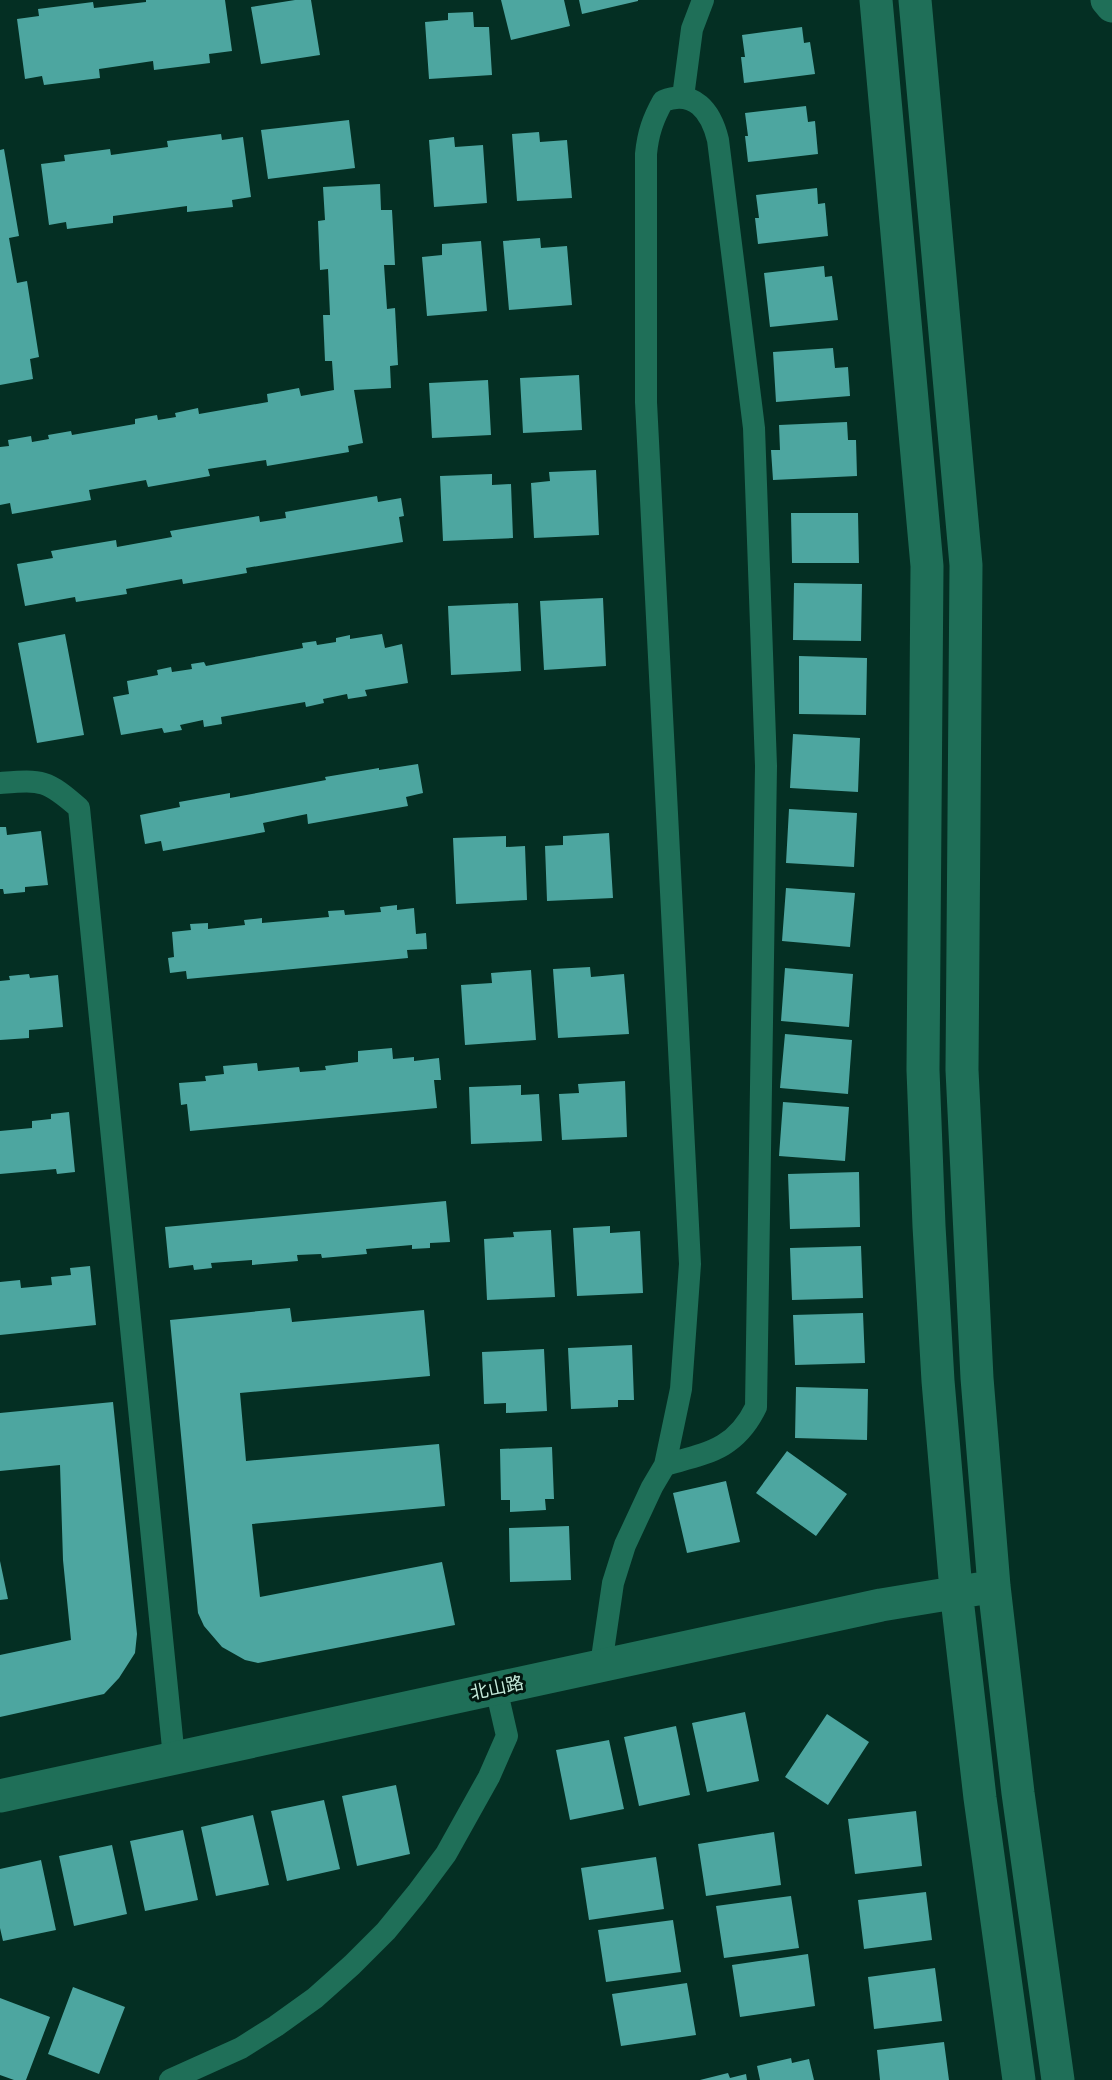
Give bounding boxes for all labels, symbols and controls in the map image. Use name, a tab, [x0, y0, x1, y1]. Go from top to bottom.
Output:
street label: 北山路	[469, 1673, 526, 1704]

